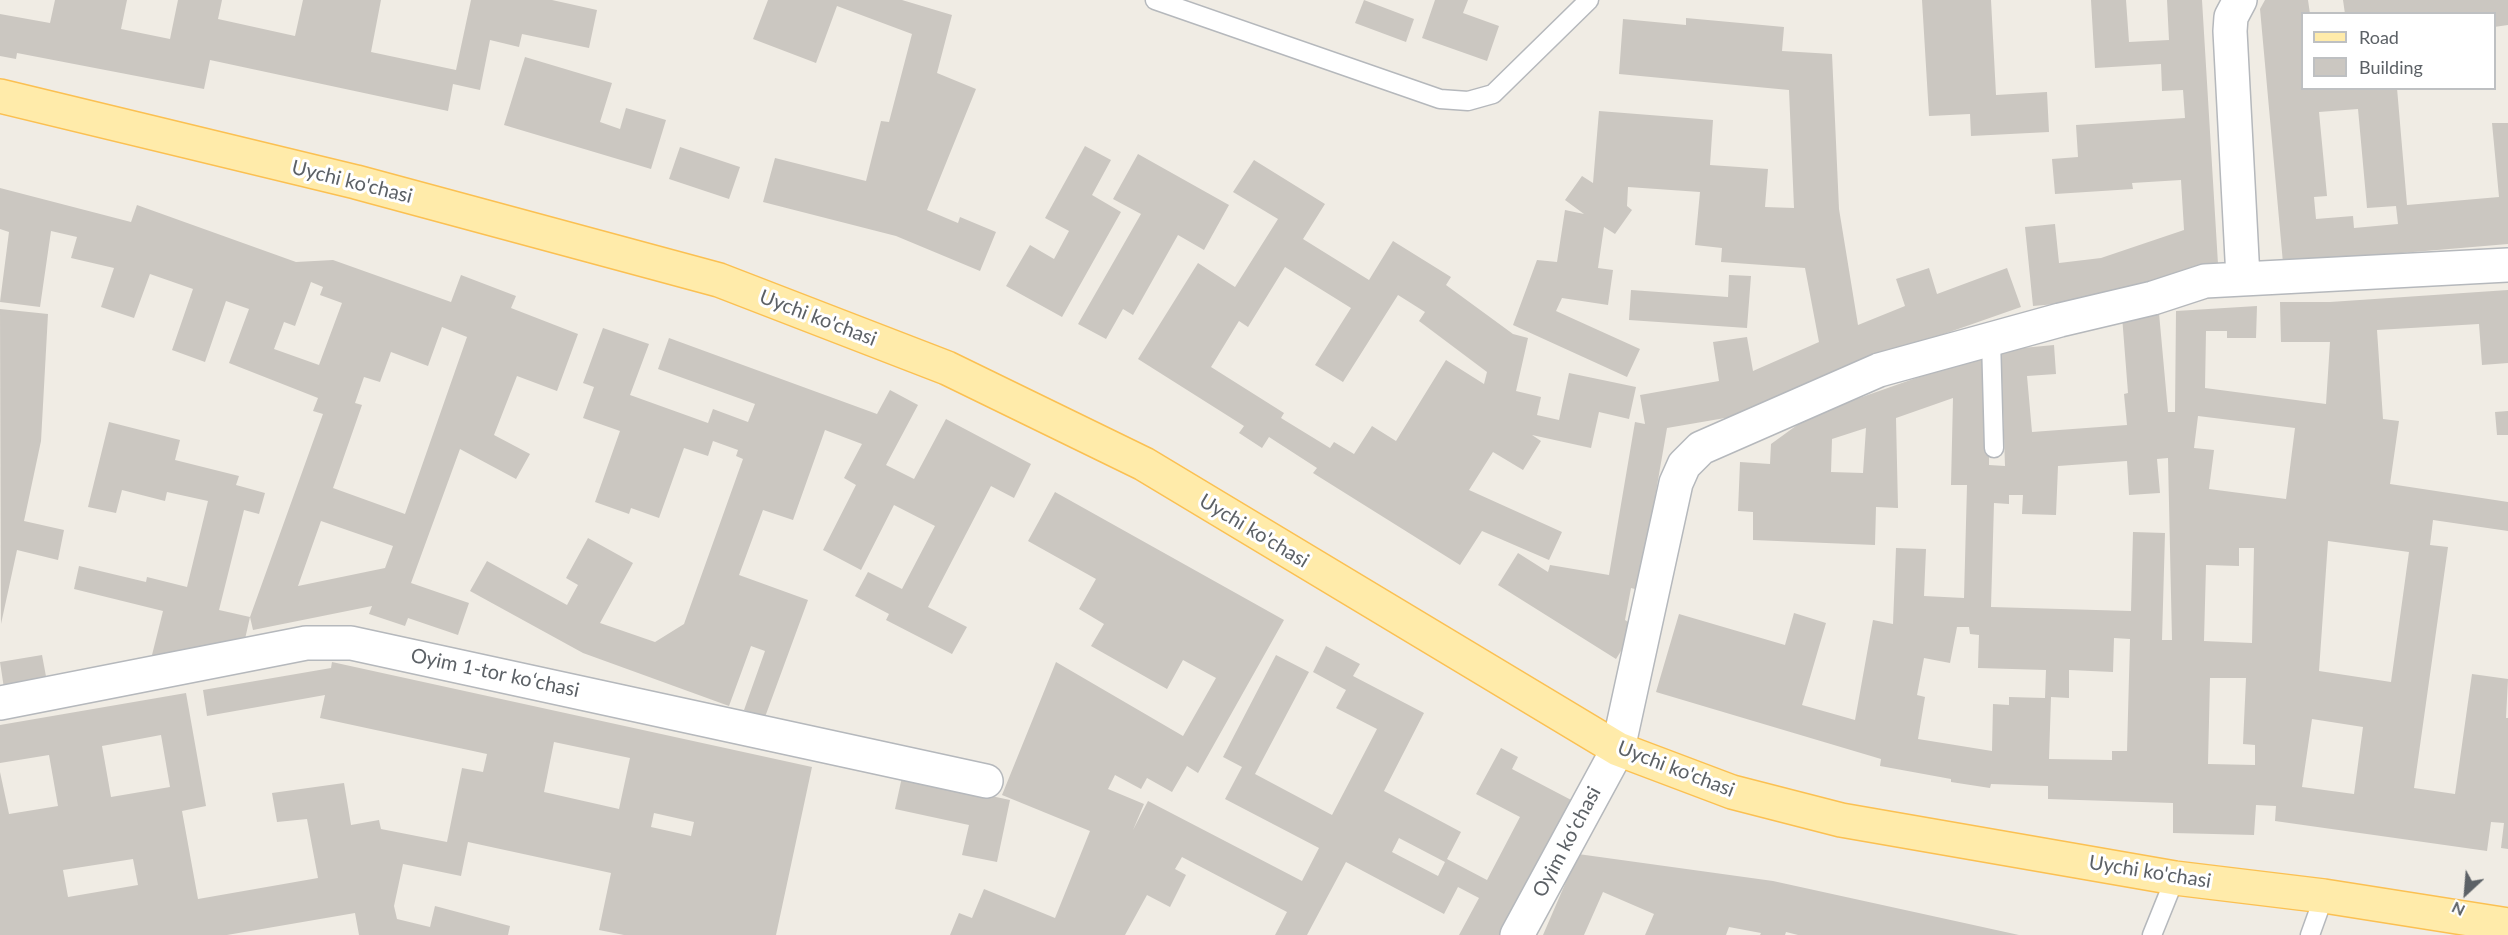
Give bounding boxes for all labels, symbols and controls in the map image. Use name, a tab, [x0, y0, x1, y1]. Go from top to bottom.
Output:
legend	[2301, 12, 2496, 90]
text: Road	[2359, 26, 2399, 48]
text: Building	[2359, 56, 2423, 78]
street label: Uychi ko'chasi	[289, 155, 415, 209]
street label: Uychi ko'chasi	[756, 285, 880, 351]
street label: Uychi ko'chasi	[1195, 489, 1313, 573]
street label: Oyim 1-tor koʻchasi	[408, 643, 582, 703]
street label: Uychi ko'chasi	[1614, 736, 1738, 802]
street label: Oyim koʻchasi	[1528, 783, 1606, 901]
street label: Uychi ko'chasi	[2087, 850, 2213, 894]
north arrow	[2436, 863, 2496, 923]
text: N	[2448, 898, 2468, 921]

